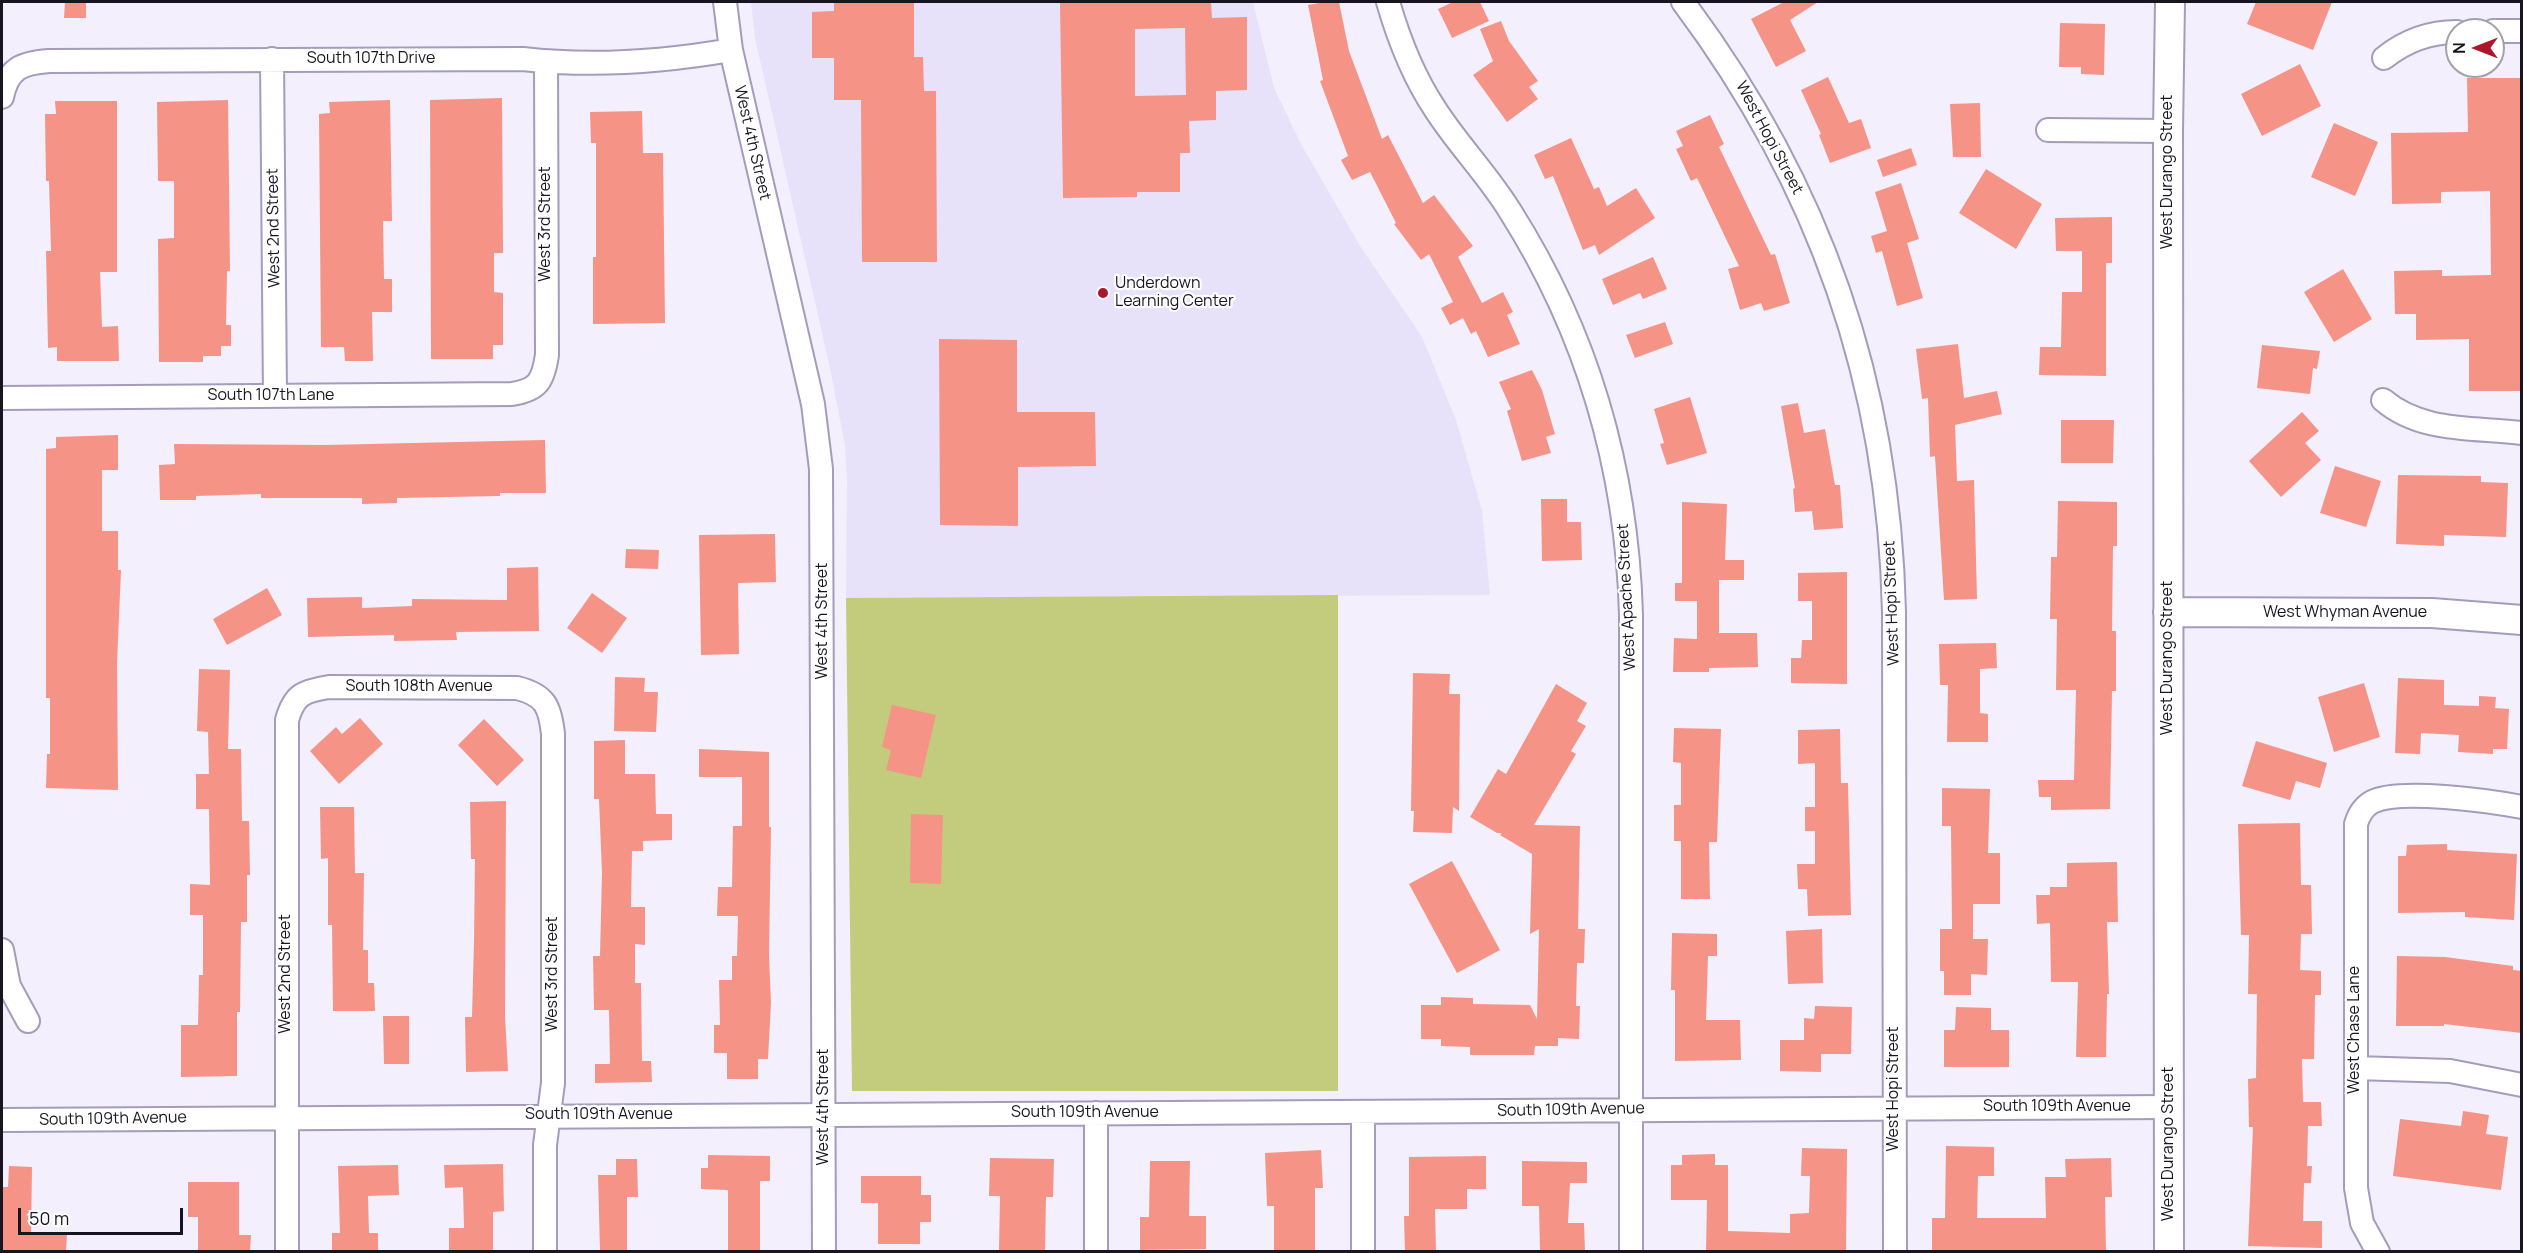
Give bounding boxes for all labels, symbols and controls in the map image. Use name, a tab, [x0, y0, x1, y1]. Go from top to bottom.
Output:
north arrow	[2445, 18, 2505, 78]
text: N	[2448, 42, 2470, 54]
street label: South 107th Drive	[307, 49, 435, 69]
street label: West Hopi Street	[1731, 78, 1807, 198]
street label: West 4th Street	[729, 84, 775, 202]
street label: West Durango Street	[2158, 95, 2178, 249]
street label: West 3rd Street	[536, 166, 556, 282]
street label: West 2nd Street	[263, 168, 285, 288]
place label: Underdown Learning Center	[1115, 274, 1234, 312]
marker: Underdown Learning Center	[1096, 286, 1110, 300]
street label: South 107th Lane	[208, 386, 334, 406]
street label: West Apache Street	[1614, 523, 1640, 671]
street label: West Hopi Street	[1880, 540, 1904, 666]
street label: West 4th Street	[813, 563, 833, 679]
street label: West Durango Street	[2158, 581, 2178, 735]
street label: West Whyman Avenue	[2263, 603, 2427, 623]
street label: South 108th Avenue	[345, 677, 493, 697]
street label: West 2nd Street	[276, 914, 296, 1034]
street label: West 3rd Street	[543, 916, 563, 1032]
street label: West Chase Lane	[2345, 966, 2365, 1094]
street label: West Hopi Street	[1884, 1026, 1904, 1152]
street label: West 4th Street	[814, 1049, 834, 1165]
street label: West Durango Street	[2159, 1067, 2179, 1221]
street label: South 109th Avenue	[1983, 1097, 2131, 1117]
street label: South 109th Avenue	[1497, 1099, 1645, 1121]
street label: South 109th Avenue	[1011, 1103, 1159, 1123]
street label: South 109th Avenue	[525, 1105, 673, 1125]
street label: South 109th Avenue	[39, 1108, 187, 1130]
scale bar	[21, 1196, 186, 1234]
text: 50 m	[29, 1206, 69, 1230]

